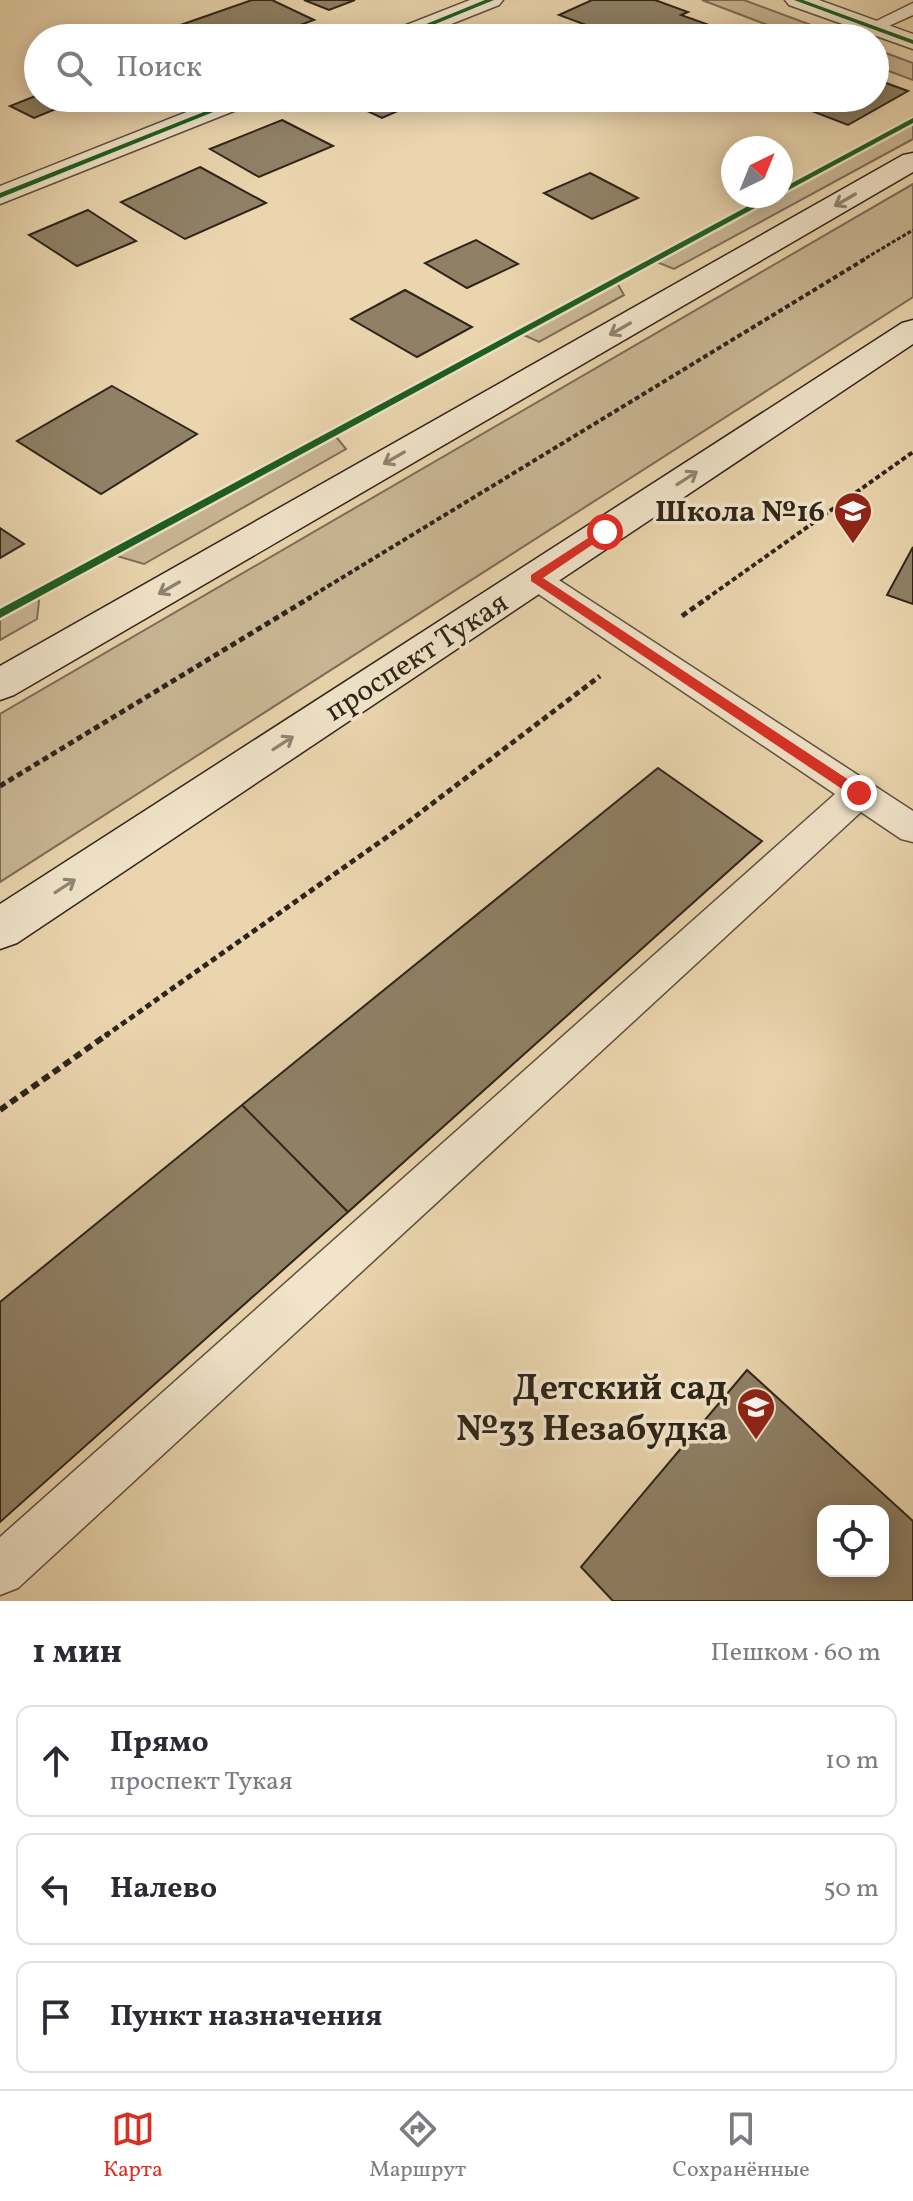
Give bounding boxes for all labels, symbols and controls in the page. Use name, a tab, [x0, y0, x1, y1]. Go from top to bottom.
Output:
search box	[24, 24, 889, 112]
icon: search	[52, 46, 96, 90]
text: Поиск	[116, 47, 202, 89]
north arrow	[721, 136, 793, 208]
one-way arrow	[834, 192, 857, 208]
one-way arrow	[609, 321, 632, 337]
one-way arrow	[383, 451, 407, 467]
one-way arrow	[676, 469, 698, 486]
school or university icon: Школа №16	[832, 490, 874, 545]
place label: Школа №16	[655, 492, 825, 534]
route start	[587, 514, 623, 550]
one-way arrow	[158, 580, 181, 596]
street label: проспект Тукая	[317, 583, 517, 733]
one-way arrow	[271, 735, 293, 752]
route end	[841, 775, 877, 811]
one-way arrow	[54, 878, 76, 894]
place label: Детский сад №33 Незабудка	[456, 1365, 728, 1456]
school or university icon: Детский сад №33 Незабудка	[735, 1386, 777, 1441]
map controls	[817, 1505, 889, 1577]
button: locate	[817, 1505, 889, 1577]
text: 1 мин	[32, 1630, 122, 1677]
text: Пешком · 60 m	[711, 1635, 881, 1671]
text: Прямо	[110, 1722, 209, 1764]
icon: ahead	[34, 1739, 78, 1783]
text: 10 m	[825, 1743, 879, 1779]
text: проспект Тукая	[110, 1764, 293, 1800]
icon: left	[34, 1867, 78, 1911]
text: Налево	[110, 1868, 217, 1910]
text: 50 m	[823, 1871, 879, 1907]
icon: arrive	[34, 1995, 78, 2039]
text: Пункт назначения	[110, 1996, 382, 2038]
tab: Карта	[103, 2107, 163, 2186]
tab: Маршрут	[369, 2107, 466, 2186]
tab: Сохранённые	[673, 2107, 810, 2186]

